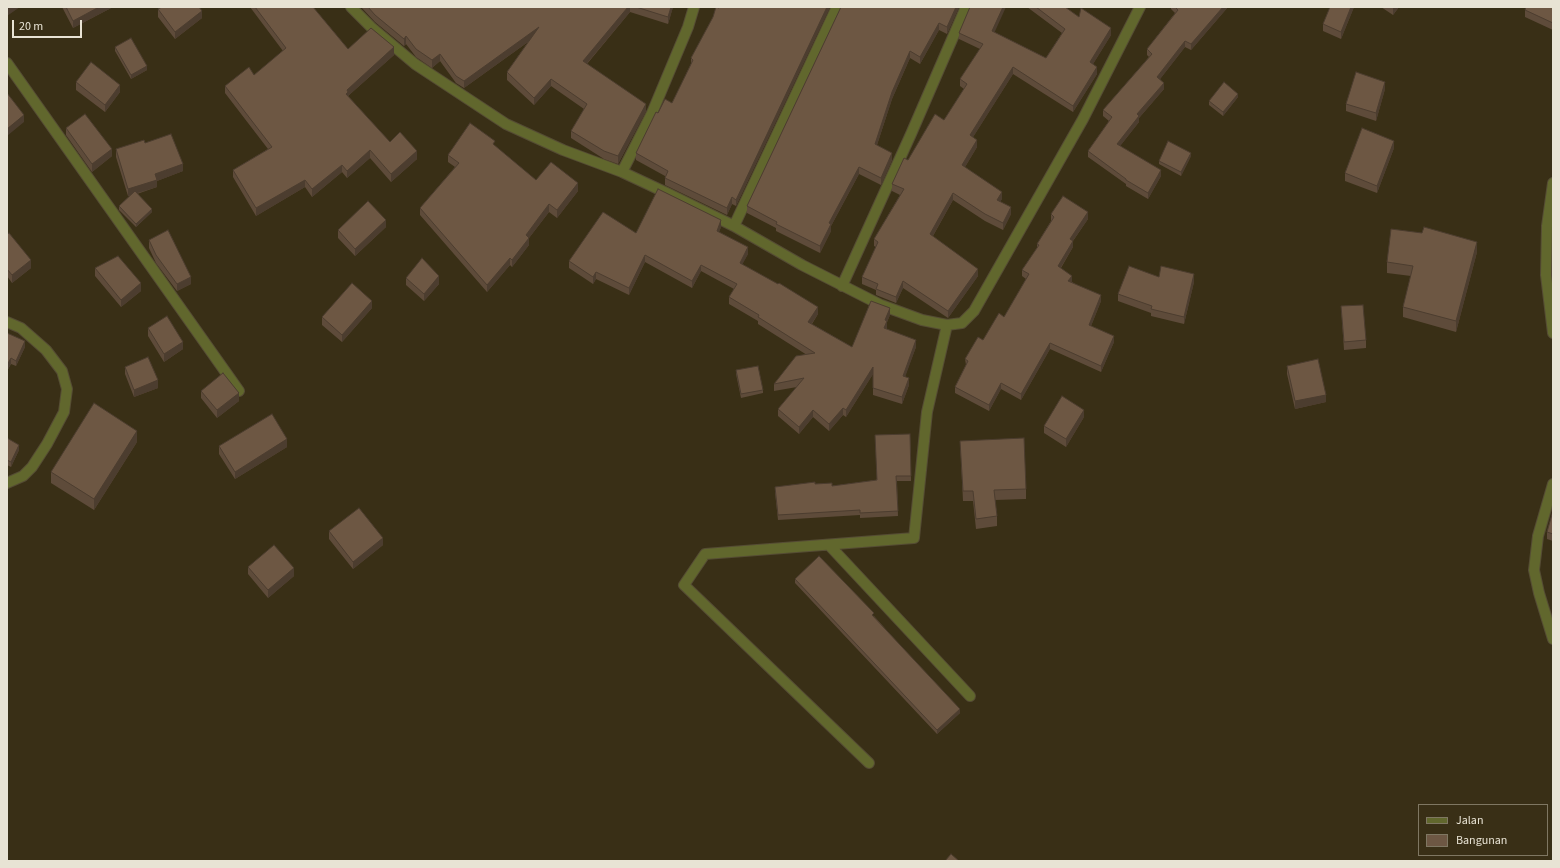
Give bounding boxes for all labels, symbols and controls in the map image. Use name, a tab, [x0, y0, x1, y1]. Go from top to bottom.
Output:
scale bar	[14, 12, 84, 38]
text: 20 m	[19, 18, 43, 35]
legend	[1418, 804, 1548, 856]
text: Jalan	[1456, 812, 1483, 829]
text: Bangunan	[1456, 832, 1507, 849]

